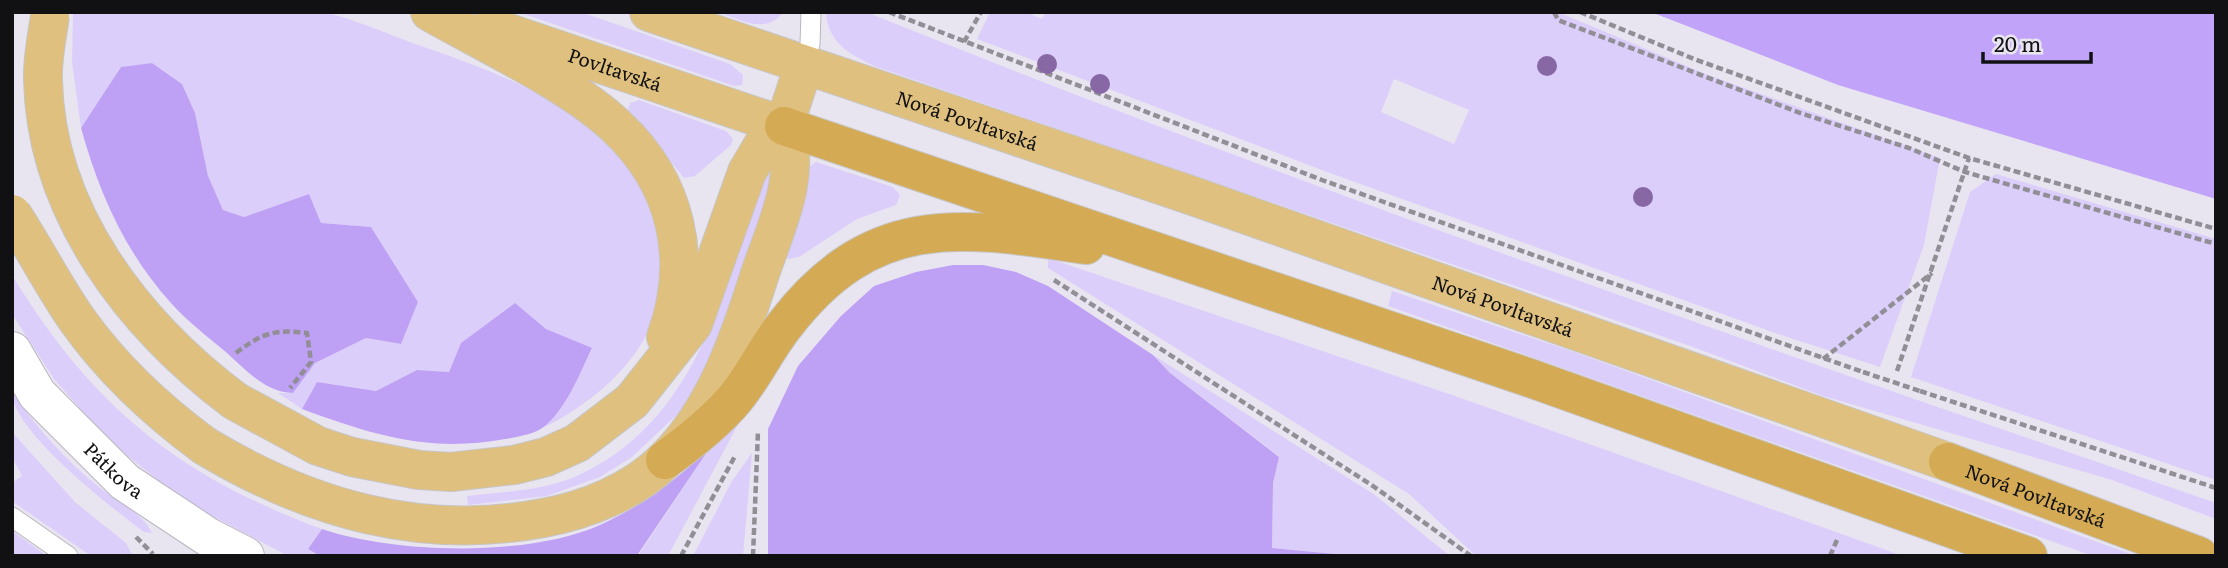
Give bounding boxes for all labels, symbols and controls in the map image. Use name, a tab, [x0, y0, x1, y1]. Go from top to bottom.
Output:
scale bar	[1983, 21, 2092, 65]
text: 20 m	[1994, 27, 2041, 58]
street label: Povltavská	[564, 40, 666, 98]
street label: Nová Povltavská	[893, 83, 1043, 157]
street label: Nová Povltavská	[1429, 267, 1578, 343]
street label: Pátkova	[78, 435, 150, 505]
street label: Nová Povltavská	[1962, 456, 2111, 534]

